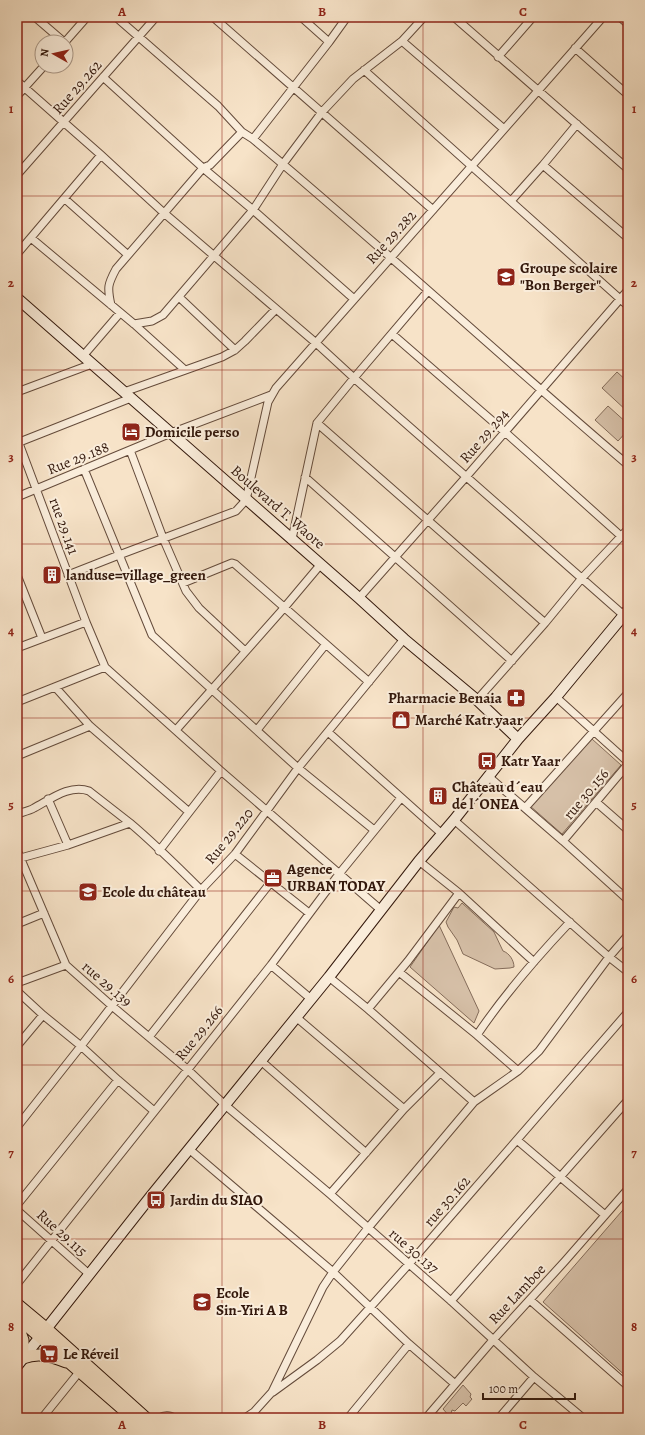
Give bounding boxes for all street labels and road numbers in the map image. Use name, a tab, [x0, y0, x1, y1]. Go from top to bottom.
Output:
street label: Rue 29.262	[48, 55, 106, 119]
street label: Rue 29.282	[361, 206, 421, 268]
street label: Rue 29.294	[455, 404, 513, 467]
street label: Rue 29.188	[44, 437, 112, 479]
street label: Boulevard T. Waore	[227, 461, 330, 554]
street label: rue 29.141	[44, 495, 84, 557]
street label: rue 30.156	[559, 764, 613, 824]
street label: Rue 29.220	[200, 804, 258, 868]
street label: rue 29.139	[78, 957, 136, 1011]
street label: Rue 29.266	[170, 1001, 228, 1065]
street label: rue 30.162	[419, 1171, 475, 1231]
street label: Rue 29.115	[32, 1205, 92, 1261]
street label: rue 30.137	[385, 1224, 444, 1279]
street label: Rue Lamboe	[484, 1259, 550, 1328]

